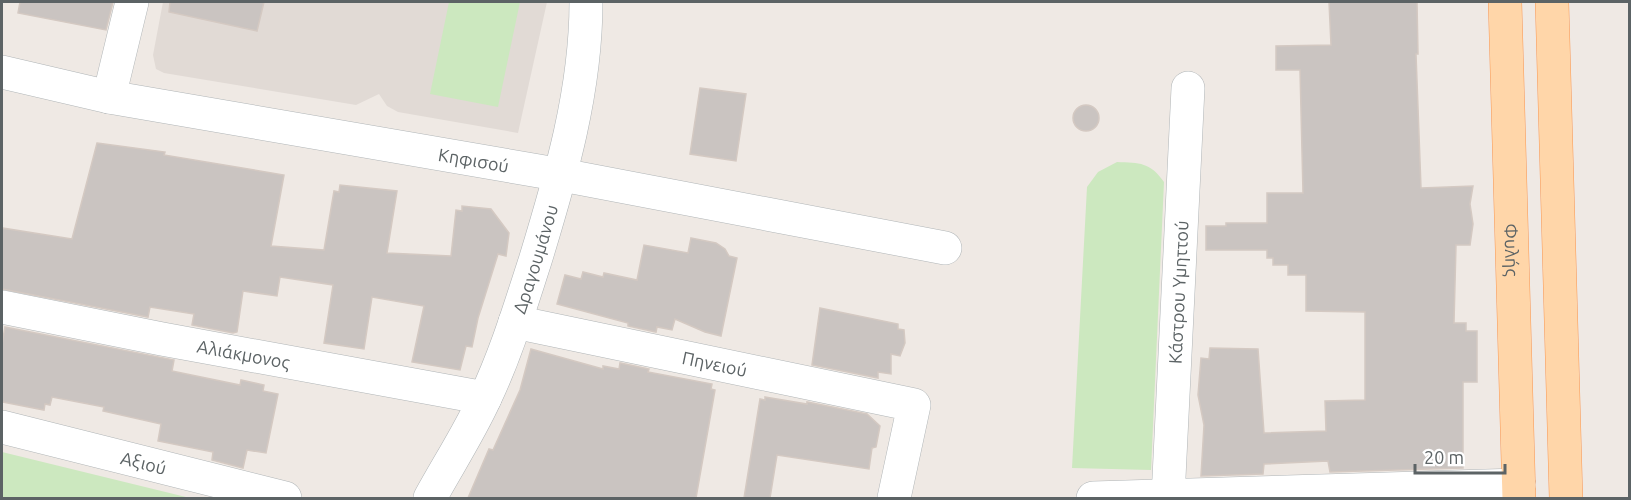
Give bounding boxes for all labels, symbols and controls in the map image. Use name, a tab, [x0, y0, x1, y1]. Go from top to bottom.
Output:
street label: Κηφισού	[437, 144, 511, 176]
street label: Δραγουμάνου	[509, 202, 561, 316]
street label: Κάστρου Υμηττού	[1165, 220, 1192, 364]
street label: Φυλής	[1501, 223, 1523, 277]
street label: Αλιάκμονος	[195, 336, 292, 373]
street label: Πηνειού	[681, 347, 749, 380]
scale bar	[1415, 437, 1505, 475]
street label: Αξιού	[119, 447, 169, 478]
text: 20 m	[1424, 447, 1464, 467]

